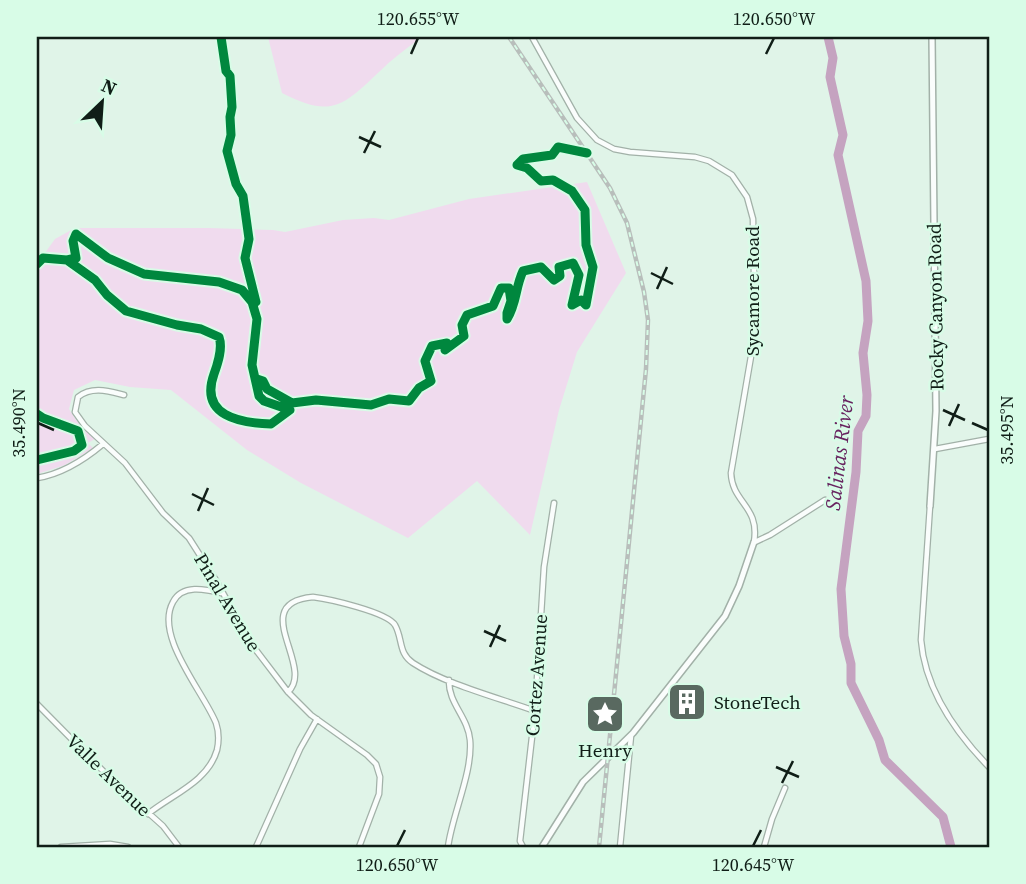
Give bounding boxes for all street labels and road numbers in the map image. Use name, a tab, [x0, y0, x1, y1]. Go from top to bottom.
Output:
street label: Rocky Canyon Road	[921, 223, 949, 391]
street label: Sycamore Road	[739, 226, 765, 356]
street label: Pinal Avenue	[188, 548, 268, 656]
street label: Cortez Avenue	[519, 613, 553, 737]
street label: Valle Avenue	[61, 728, 157, 822]

